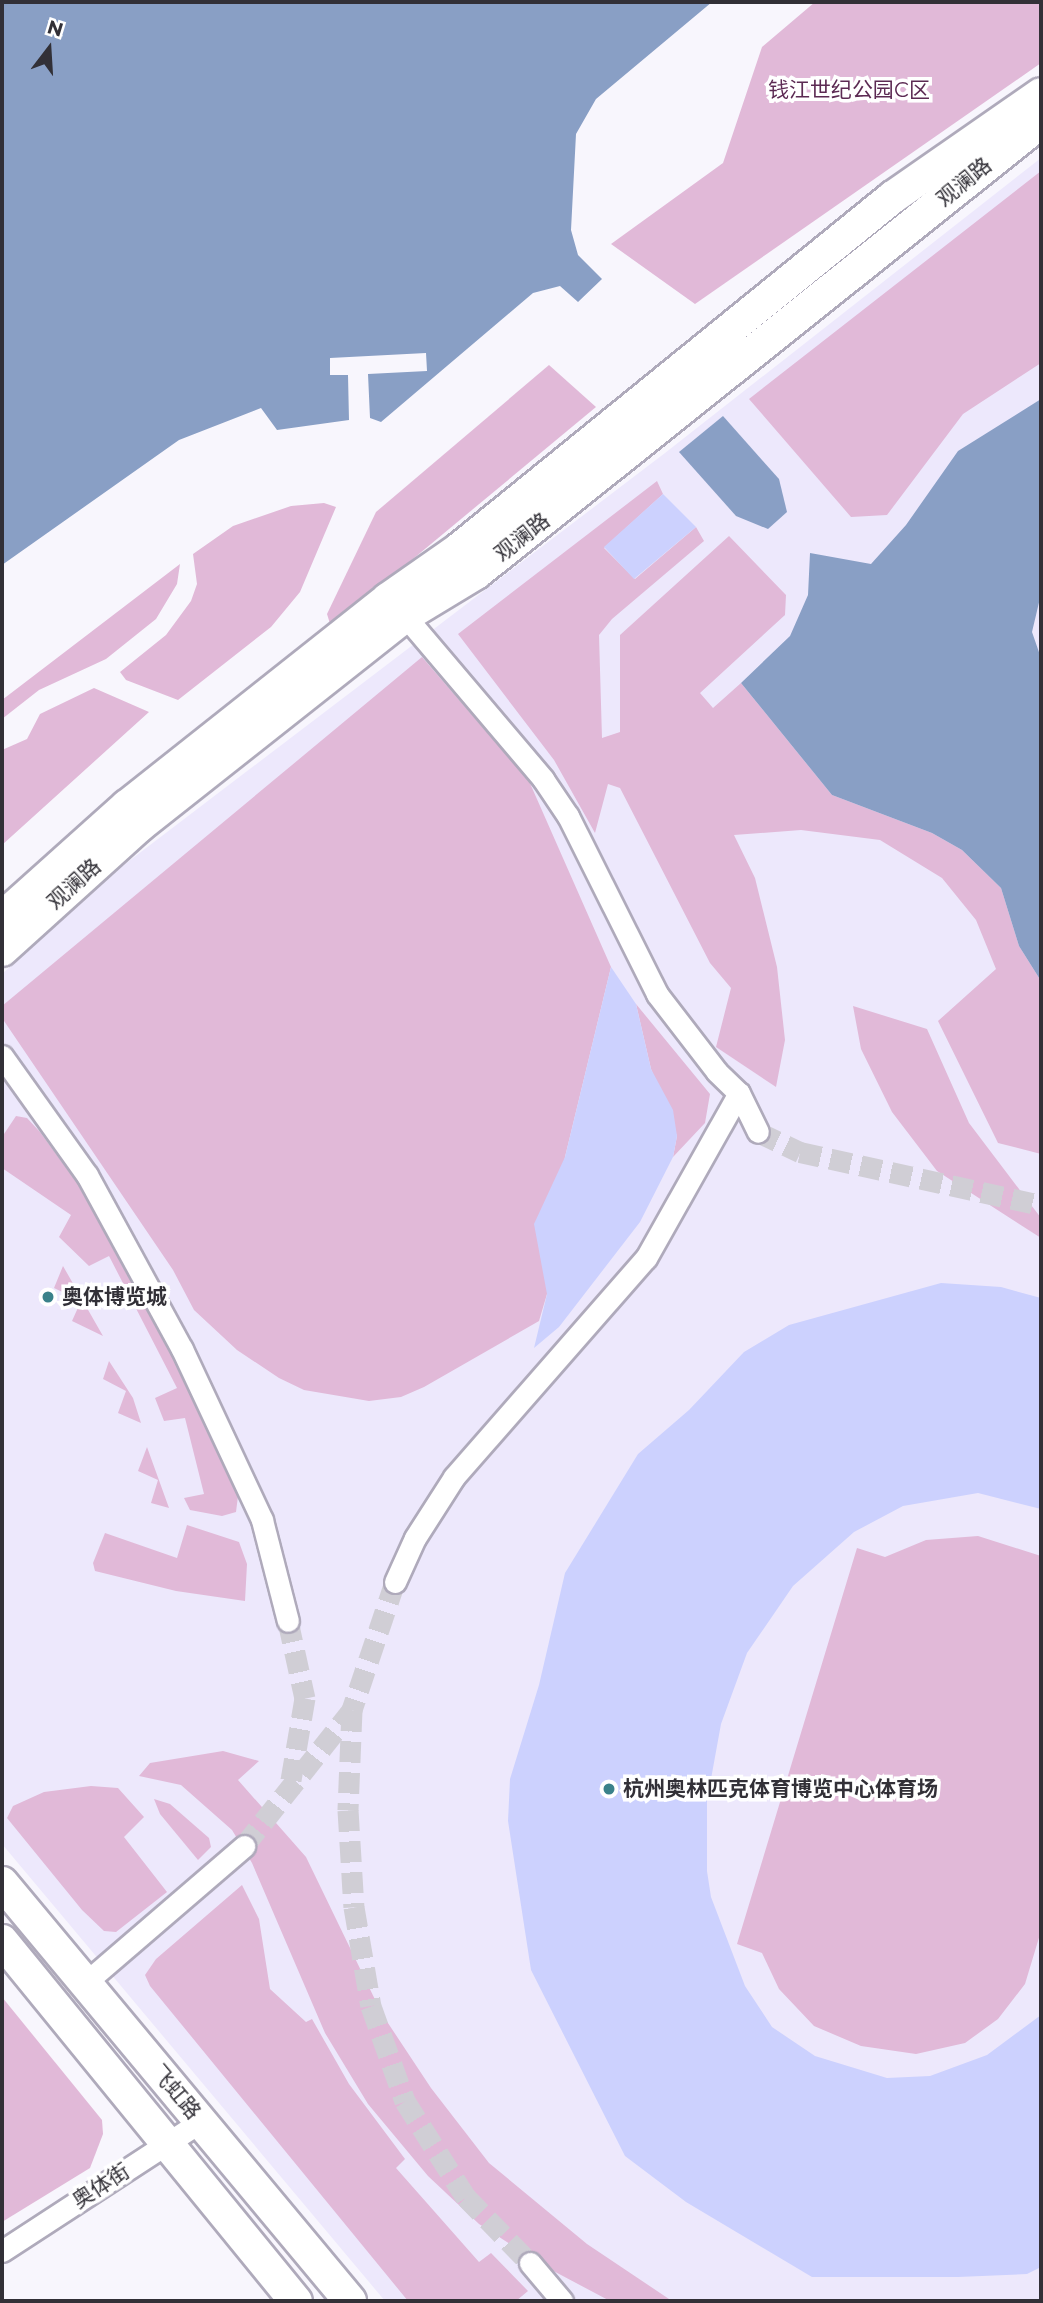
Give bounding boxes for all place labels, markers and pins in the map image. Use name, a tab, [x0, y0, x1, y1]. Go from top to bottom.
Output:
place label: 奥体博览城	[62, 1284, 167, 1310]
marker: 奥体博览城	[40, 1289, 56, 1305]
place label: 杭州奥林匹克体育博览中心体育场	[623, 1776, 938, 1802]
marker: 杭州奥林匹克体育博览中心体育场	[601, 1781, 617, 1797]

